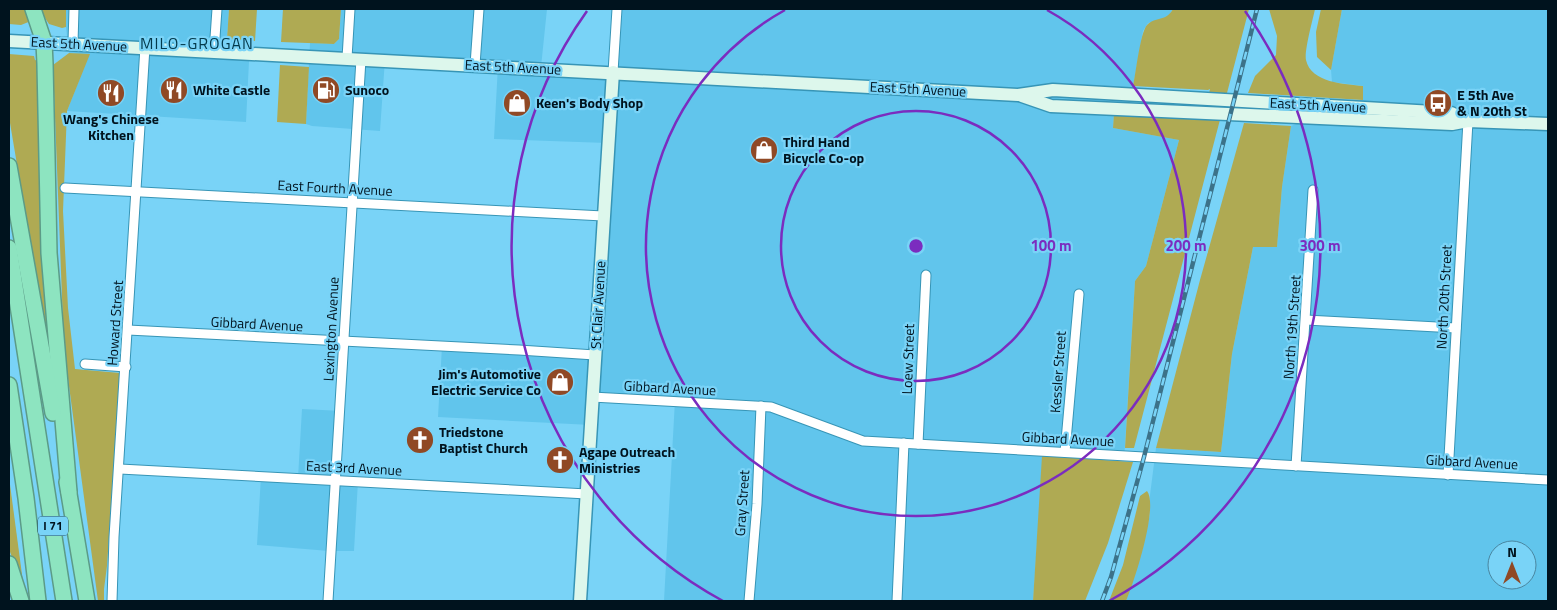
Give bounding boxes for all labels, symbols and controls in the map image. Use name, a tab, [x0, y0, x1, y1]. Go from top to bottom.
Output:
street label: East 5th Avenue	[30, 30, 128, 57]
district label: MILO-GROGAN	[140, 31, 254, 55]
street label: East 5th Avenue	[464, 53, 562, 80]
restaurant icon: White Castle	[159, 75, 189, 105]
fuel station icon: Sunoco	[311, 75, 341, 105]
street label: East 5th Avenue	[869, 75, 967, 102]
restaurant icon: Wang's Chinese Kitchen	[96, 78, 126, 108]
place label: White Castle	[193, 79, 270, 100]
place label: Sunoco	[345, 79, 389, 100]
place label: E 5th Ave & N 20th St	[1457, 84, 1527, 121]
shop icon: Keen's Body Shop	[502, 88, 532, 118]
bus stop icon: E 5th Ave & N 20th St	[1423, 88, 1453, 118]
street label: East 5th Avenue	[1269, 91, 1367, 118]
place label: Keen's Body Shop	[536, 92, 644, 113]
place label: Wang's Chinese Kitchen	[63, 108, 159, 145]
place label: Third Hand Bicycle Co-op	[783, 131, 865, 168]
shop icon: Third Hand Bicycle Co-op	[749, 135, 779, 165]
street label: East Fourth Avenue	[277, 174, 393, 201]
text: 100 m	[1030, 234, 1072, 257]
text: 200 m	[1165, 234, 1207, 257]
text: 300 m	[1299, 234, 1341, 257]
centre of rings	[907, 237, 925, 255]
street label: North 20th Street	[1430, 244, 1457, 350]
street label: St Clair Avenue	[585, 260, 610, 350]
street label: North 19th Street	[1277, 274, 1306, 380]
street label: Lexington Avenue	[317, 276, 344, 382]
street label: Howard Street	[101, 279, 128, 366]
street label: Gibbard Avenue	[210, 311, 304, 336]
street label: Loew Street	[896, 323, 919, 395]
street label: Kessler Street	[1044, 330, 1071, 414]
place label: Jim's Automotive Electric Service Co	[431, 363, 541, 400]
shop icon: Jim's Automotive Electric Service Co	[545, 367, 575, 397]
street label: Gibbard Avenue	[623, 375, 717, 400]
place label: Triedstone Baptist Church	[439, 421, 528, 458]
church icon: Triedstone Baptist Church	[405, 425, 435, 455]
street label: Gibbard Avenue	[1021, 426, 1115, 451]
place label: Agape Outreach Ministries	[579, 441, 675, 478]
church icon: Agape Outreach Ministries	[545, 445, 575, 475]
street label: Gibbard Avenue	[1425, 449, 1519, 474]
street label: East 3rd Avenue	[306, 455, 403, 480]
street label: Gray Street	[729, 469, 754, 537]
road number: I 71	[38, 516, 68, 536]
north arrow	[1487, 540, 1537, 590]
text: N	[1507, 541, 1517, 562]

